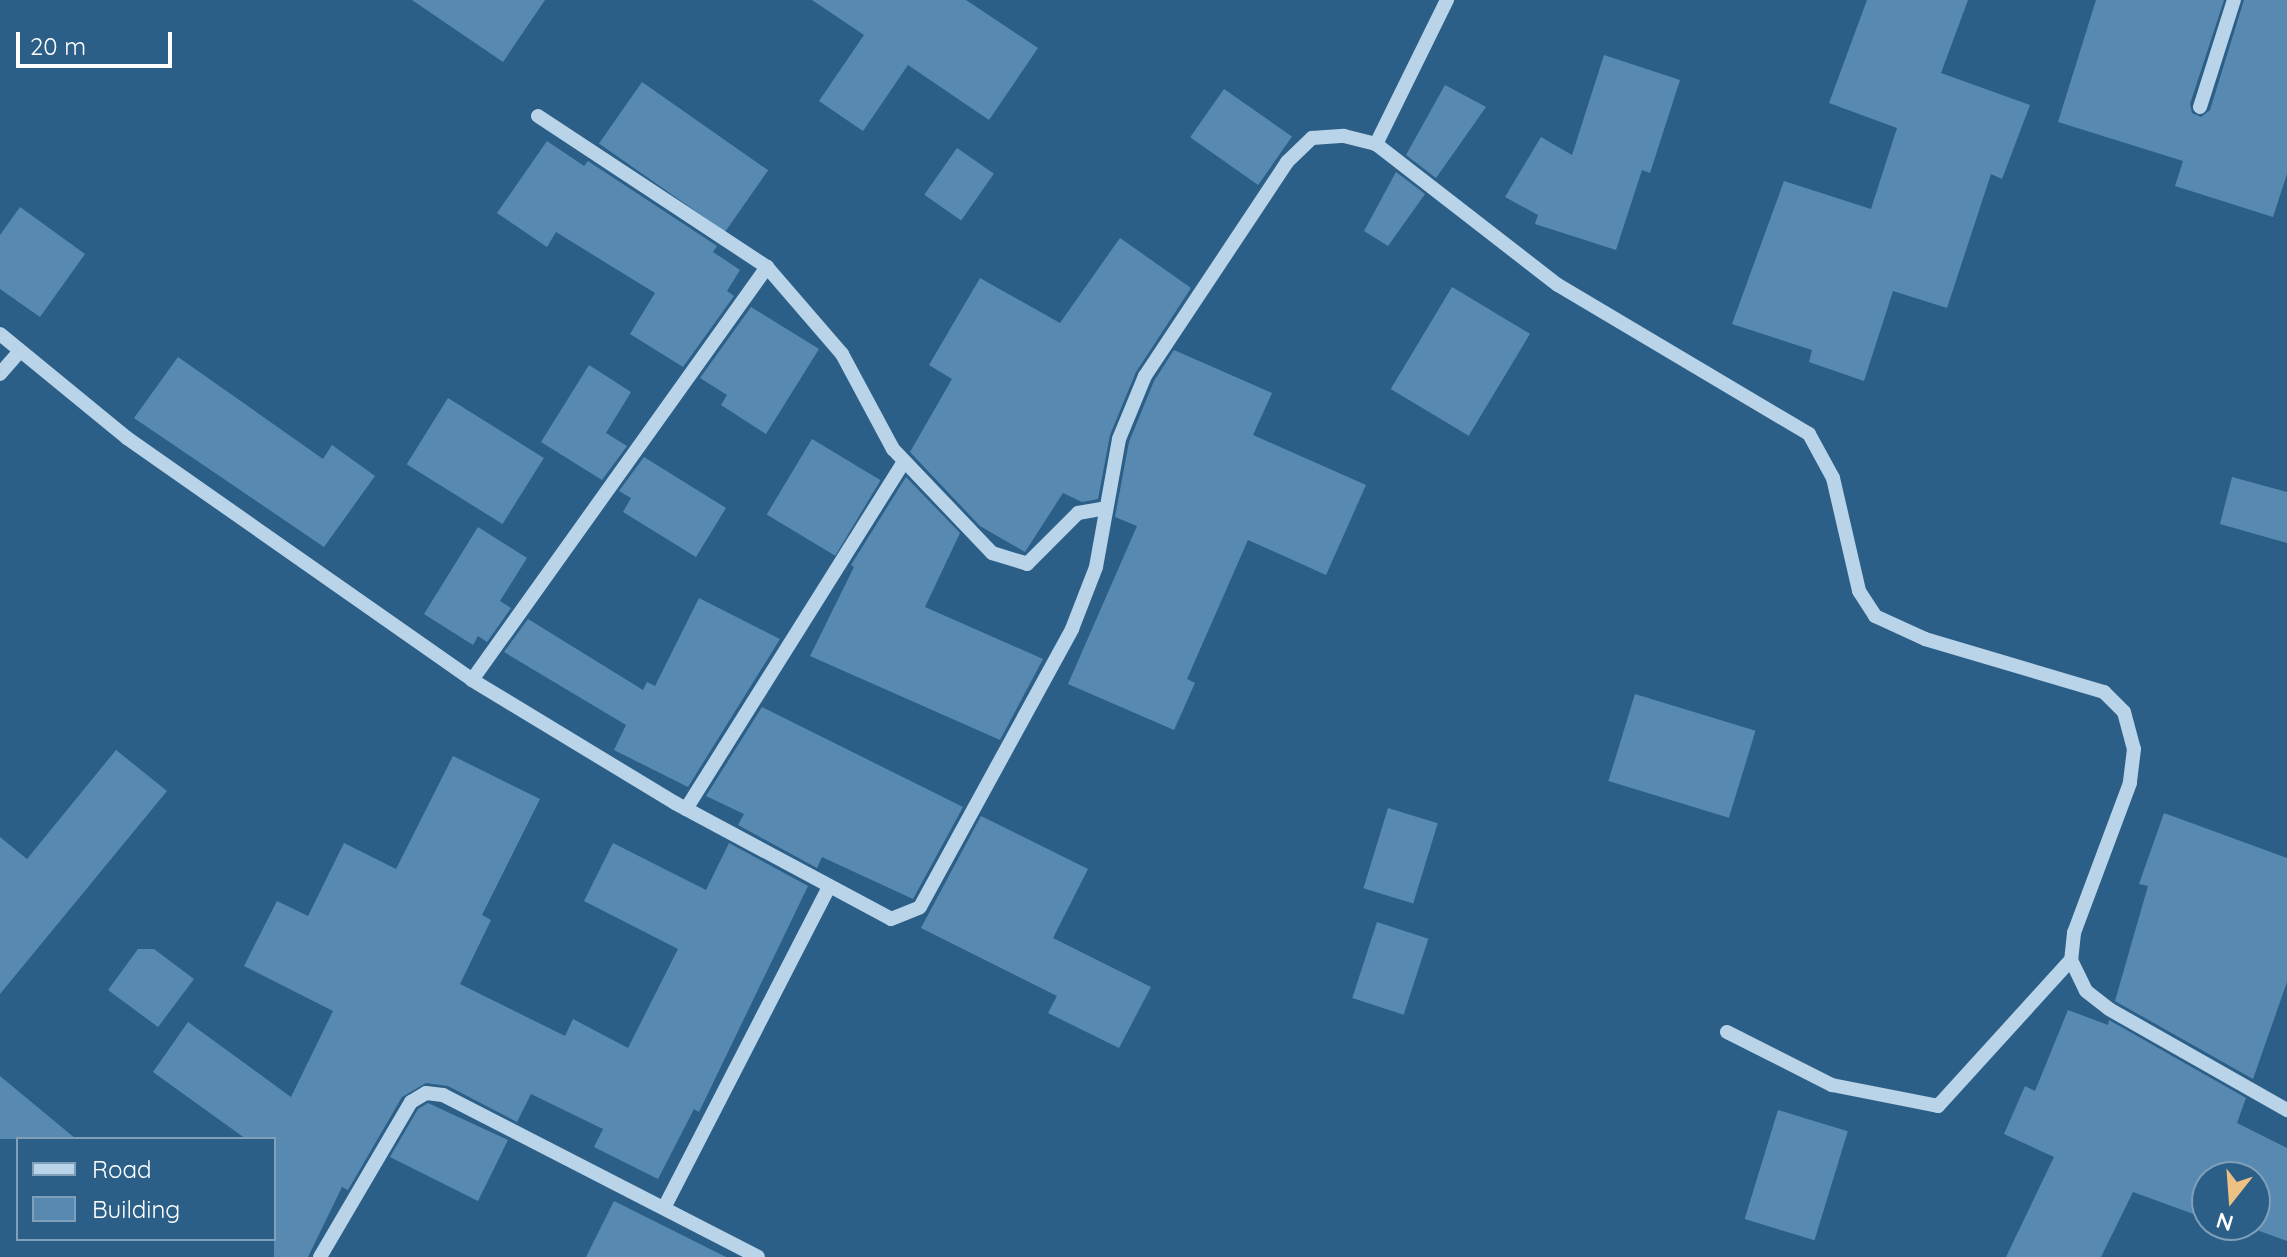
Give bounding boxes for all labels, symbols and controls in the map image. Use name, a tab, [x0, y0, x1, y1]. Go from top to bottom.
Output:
scale bar	[20, 16, 176, 66]
text: 20 m	[30, 31, 86, 61]
legend	[16, 1137, 276, 1241]
text: Road	[92, 1154, 152, 1184]
north arrow	[2191, 1161, 2271, 1241]
text: Building	[92, 1194, 180, 1224]
text: N	[2213, 1206, 2236, 1238]

